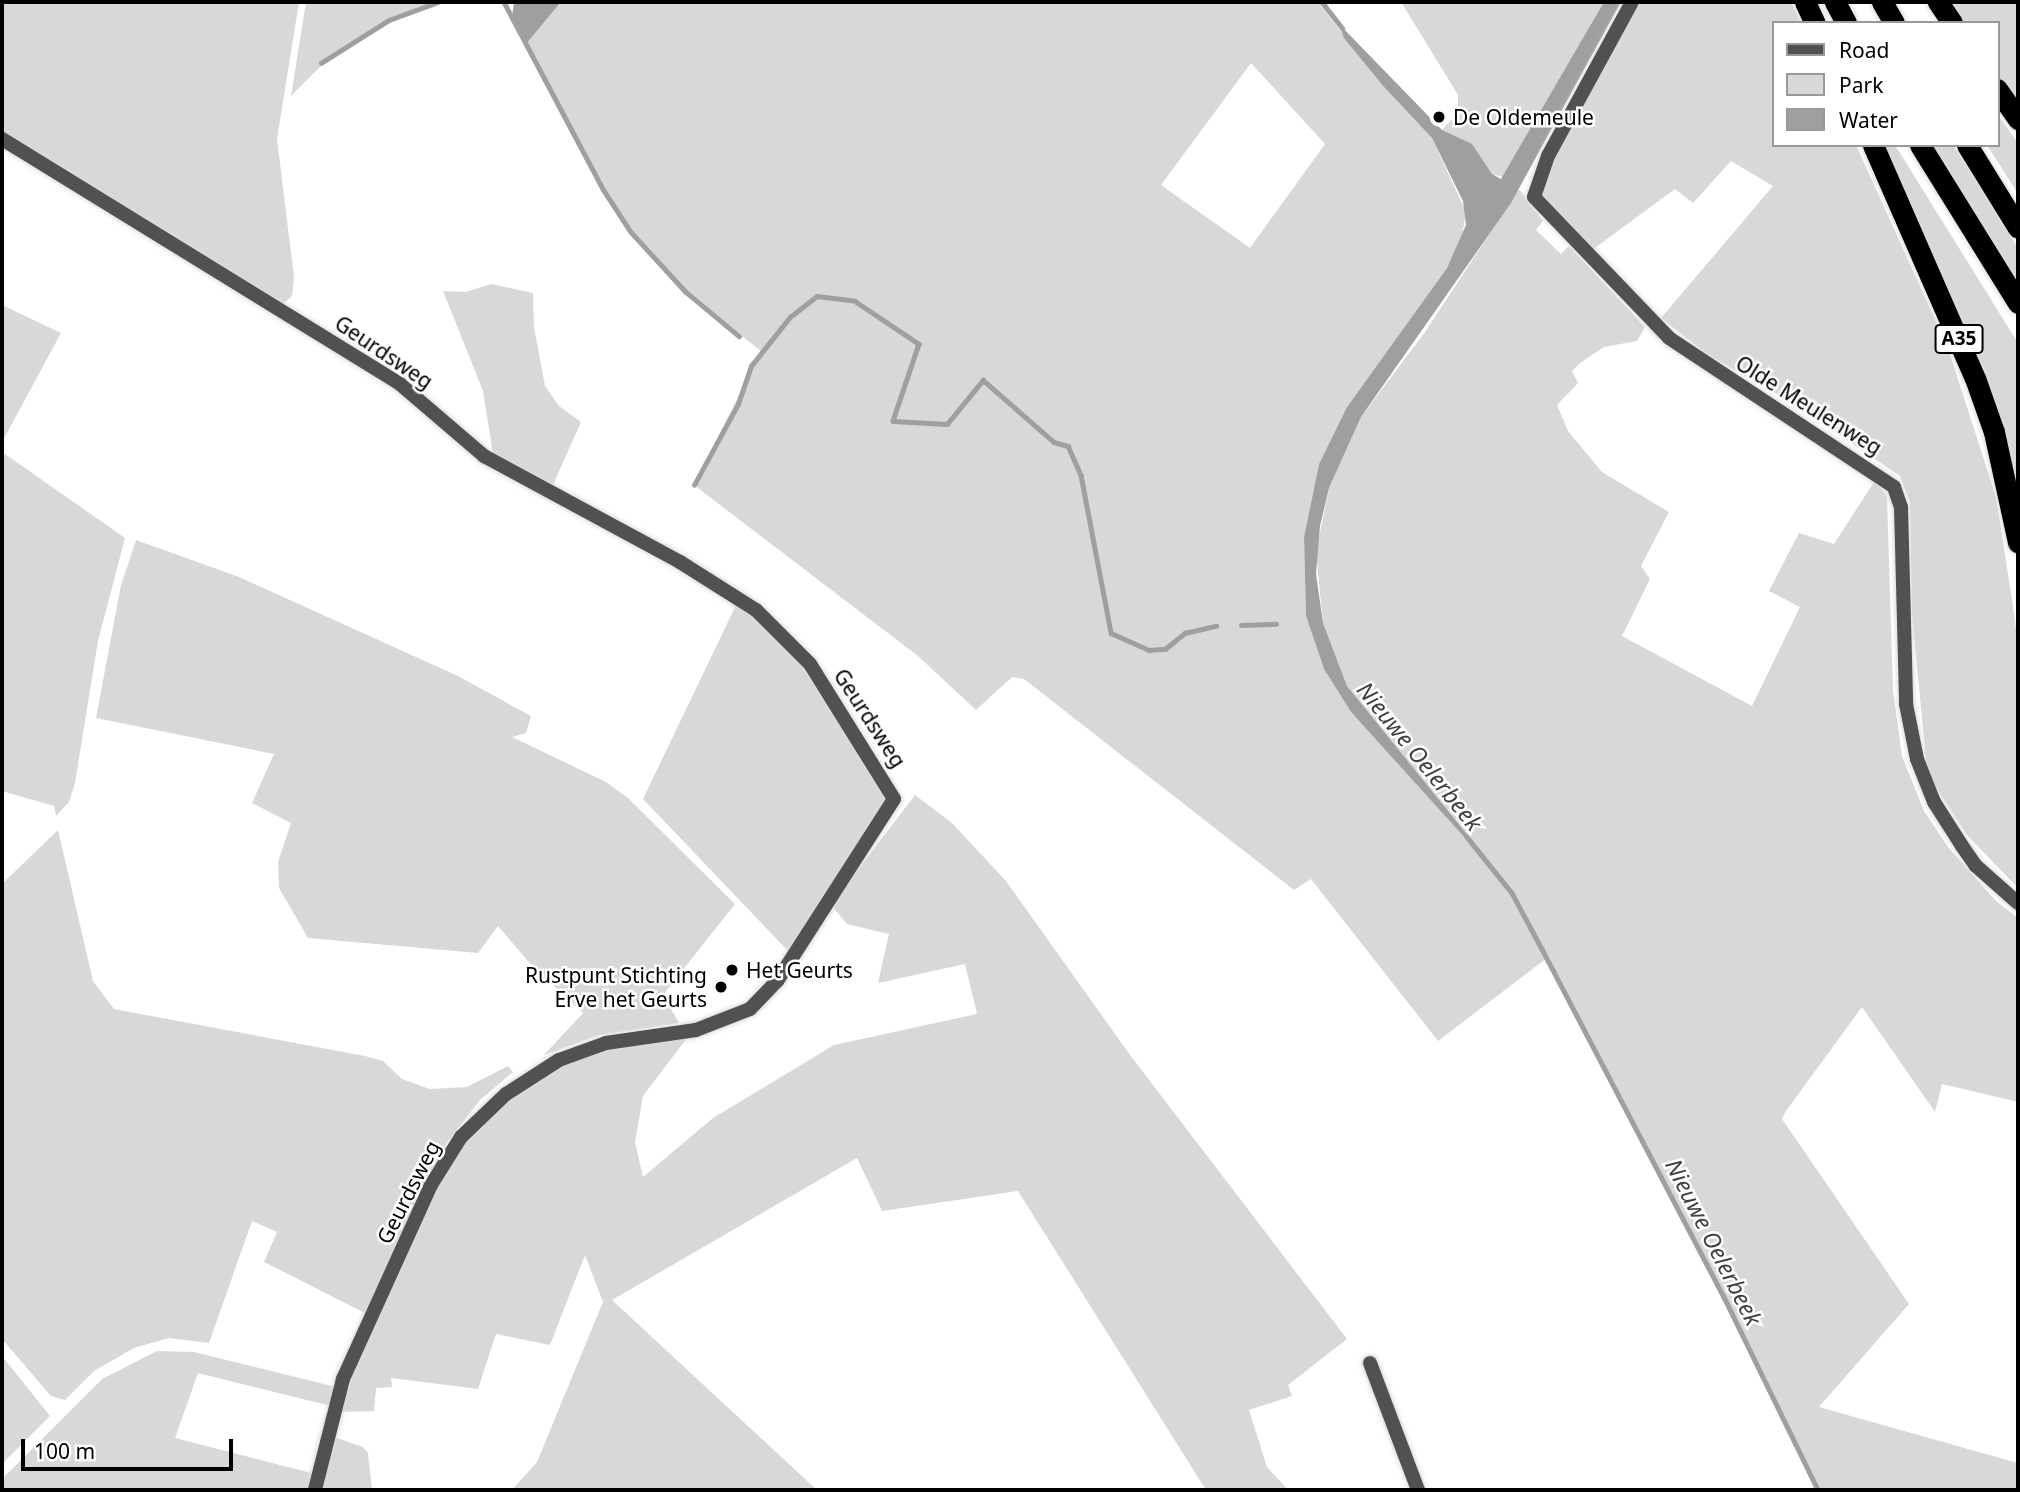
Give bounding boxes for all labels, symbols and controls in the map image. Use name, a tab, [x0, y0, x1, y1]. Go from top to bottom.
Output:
legend	[1772, 21, 1999, 147]
text: Road	[1839, 36, 1889, 64]
text: Park	[1839, 71, 1883, 99]
place label: De Oldemeule	[1453, 104, 1594, 130]
text: Water	[1839, 106, 1898, 134]
marker: De Oldemeule	[1431, 109, 1447, 125]
street label: Geurdsweg	[330, 310, 438, 394]
road number: A35	[1934, 324, 1983, 354]
street label: Olde Meulenweg	[1731, 350, 1887, 460]
street label: Geurdsweg	[829, 664, 911, 772]
water label: Nieuwe Oelerbeek	[1352, 676, 1488, 836]
place label: Het Geurts	[746, 957, 853, 983]
place label: Rustpunt Stichting Erve het Geurts	[525, 962, 707, 1012]
marker: Het Geurts	[724, 962, 740, 978]
marker: Rustpunt Stichting Erve het Geurts	[713, 979, 729, 995]
street label: Geurdsweg	[371, 1136, 445, 1248]
water label: Nieuwe Oelerbeek	[1660, 1154, 1768, 1330]
scale bar	[24, 1426, 236, 1470]
text: 100 m	[34, 1437, 95, 1465]

